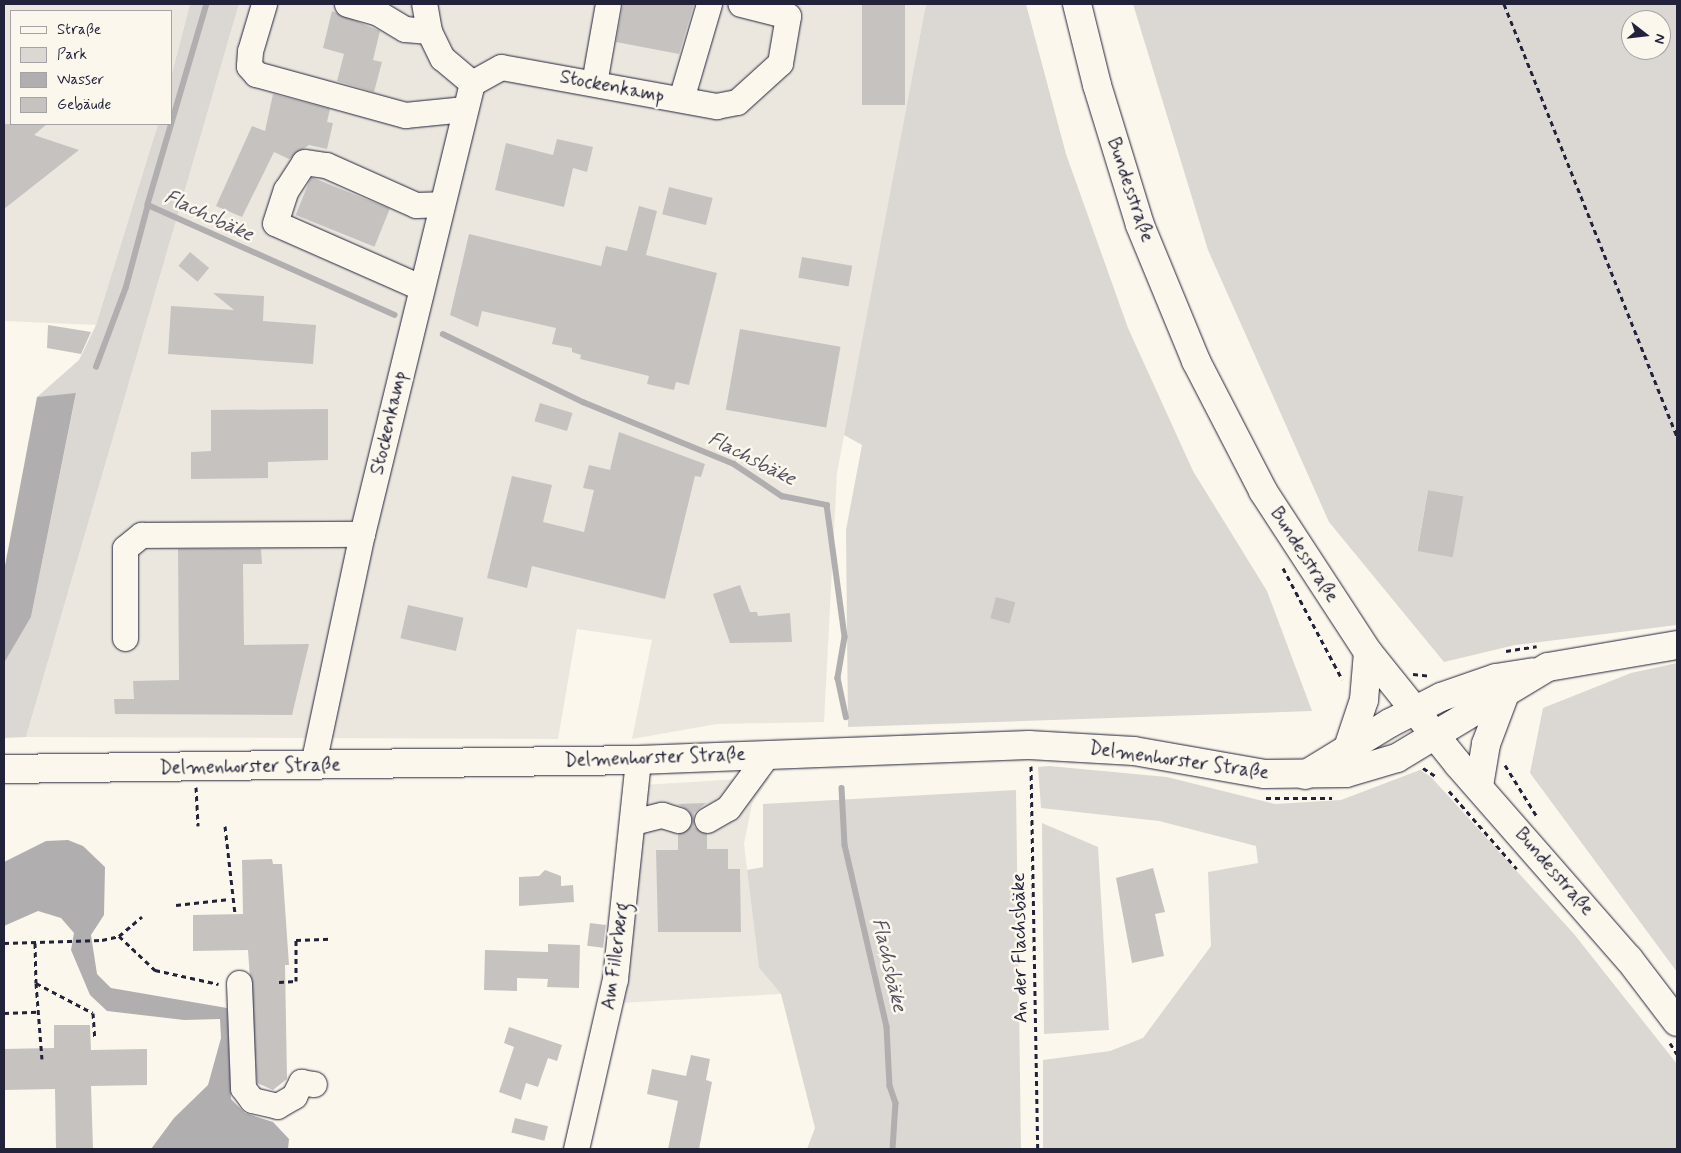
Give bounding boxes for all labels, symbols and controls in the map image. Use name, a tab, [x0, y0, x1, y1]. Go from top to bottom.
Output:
legend	[10, 10, 172, 125]
north arrow	[1621, 10, 1671, 60]
text: Straße	[57, 20, 101, 40]
text: N	[1650, 32, 1669, 46]
text: Park	[57, 45, 87, 65]
street label: Stockenkamp	[558, 66, 666, 108]
text: Wasser	[57, 70, 104, 90]
text: Gebäude	[57, 95, 111, 115]
street label: Bundesstraße	[1101, 135, 1159, 245]
water label: Flachsbäke	[161, 185, 257, 247]
street label: Stockenkamp	[366, 369, 412, 477]
water label: Flachsbäke	[704, 427, 800, 491]
street label: Bundesstraße	[1265, 503, 1343, 607]
street label: Delmenhorster Straße	[1088, 737, 1270, 785]
street label: Delmenhorster Straße	[564, 743, 746, 773]
street label: Delmenhorster Straße	[159, 754, 341, 780]
street label: Bundesstraße	[1510, 823, 1598, 921]
street label: An der Flachsbäke	[1007, 873, 1033, 1023]
street label: Am Fillerberg	[597, 901, 635, 1011]
water label: Flachsbäke	[867, 916, 911, 1014]

